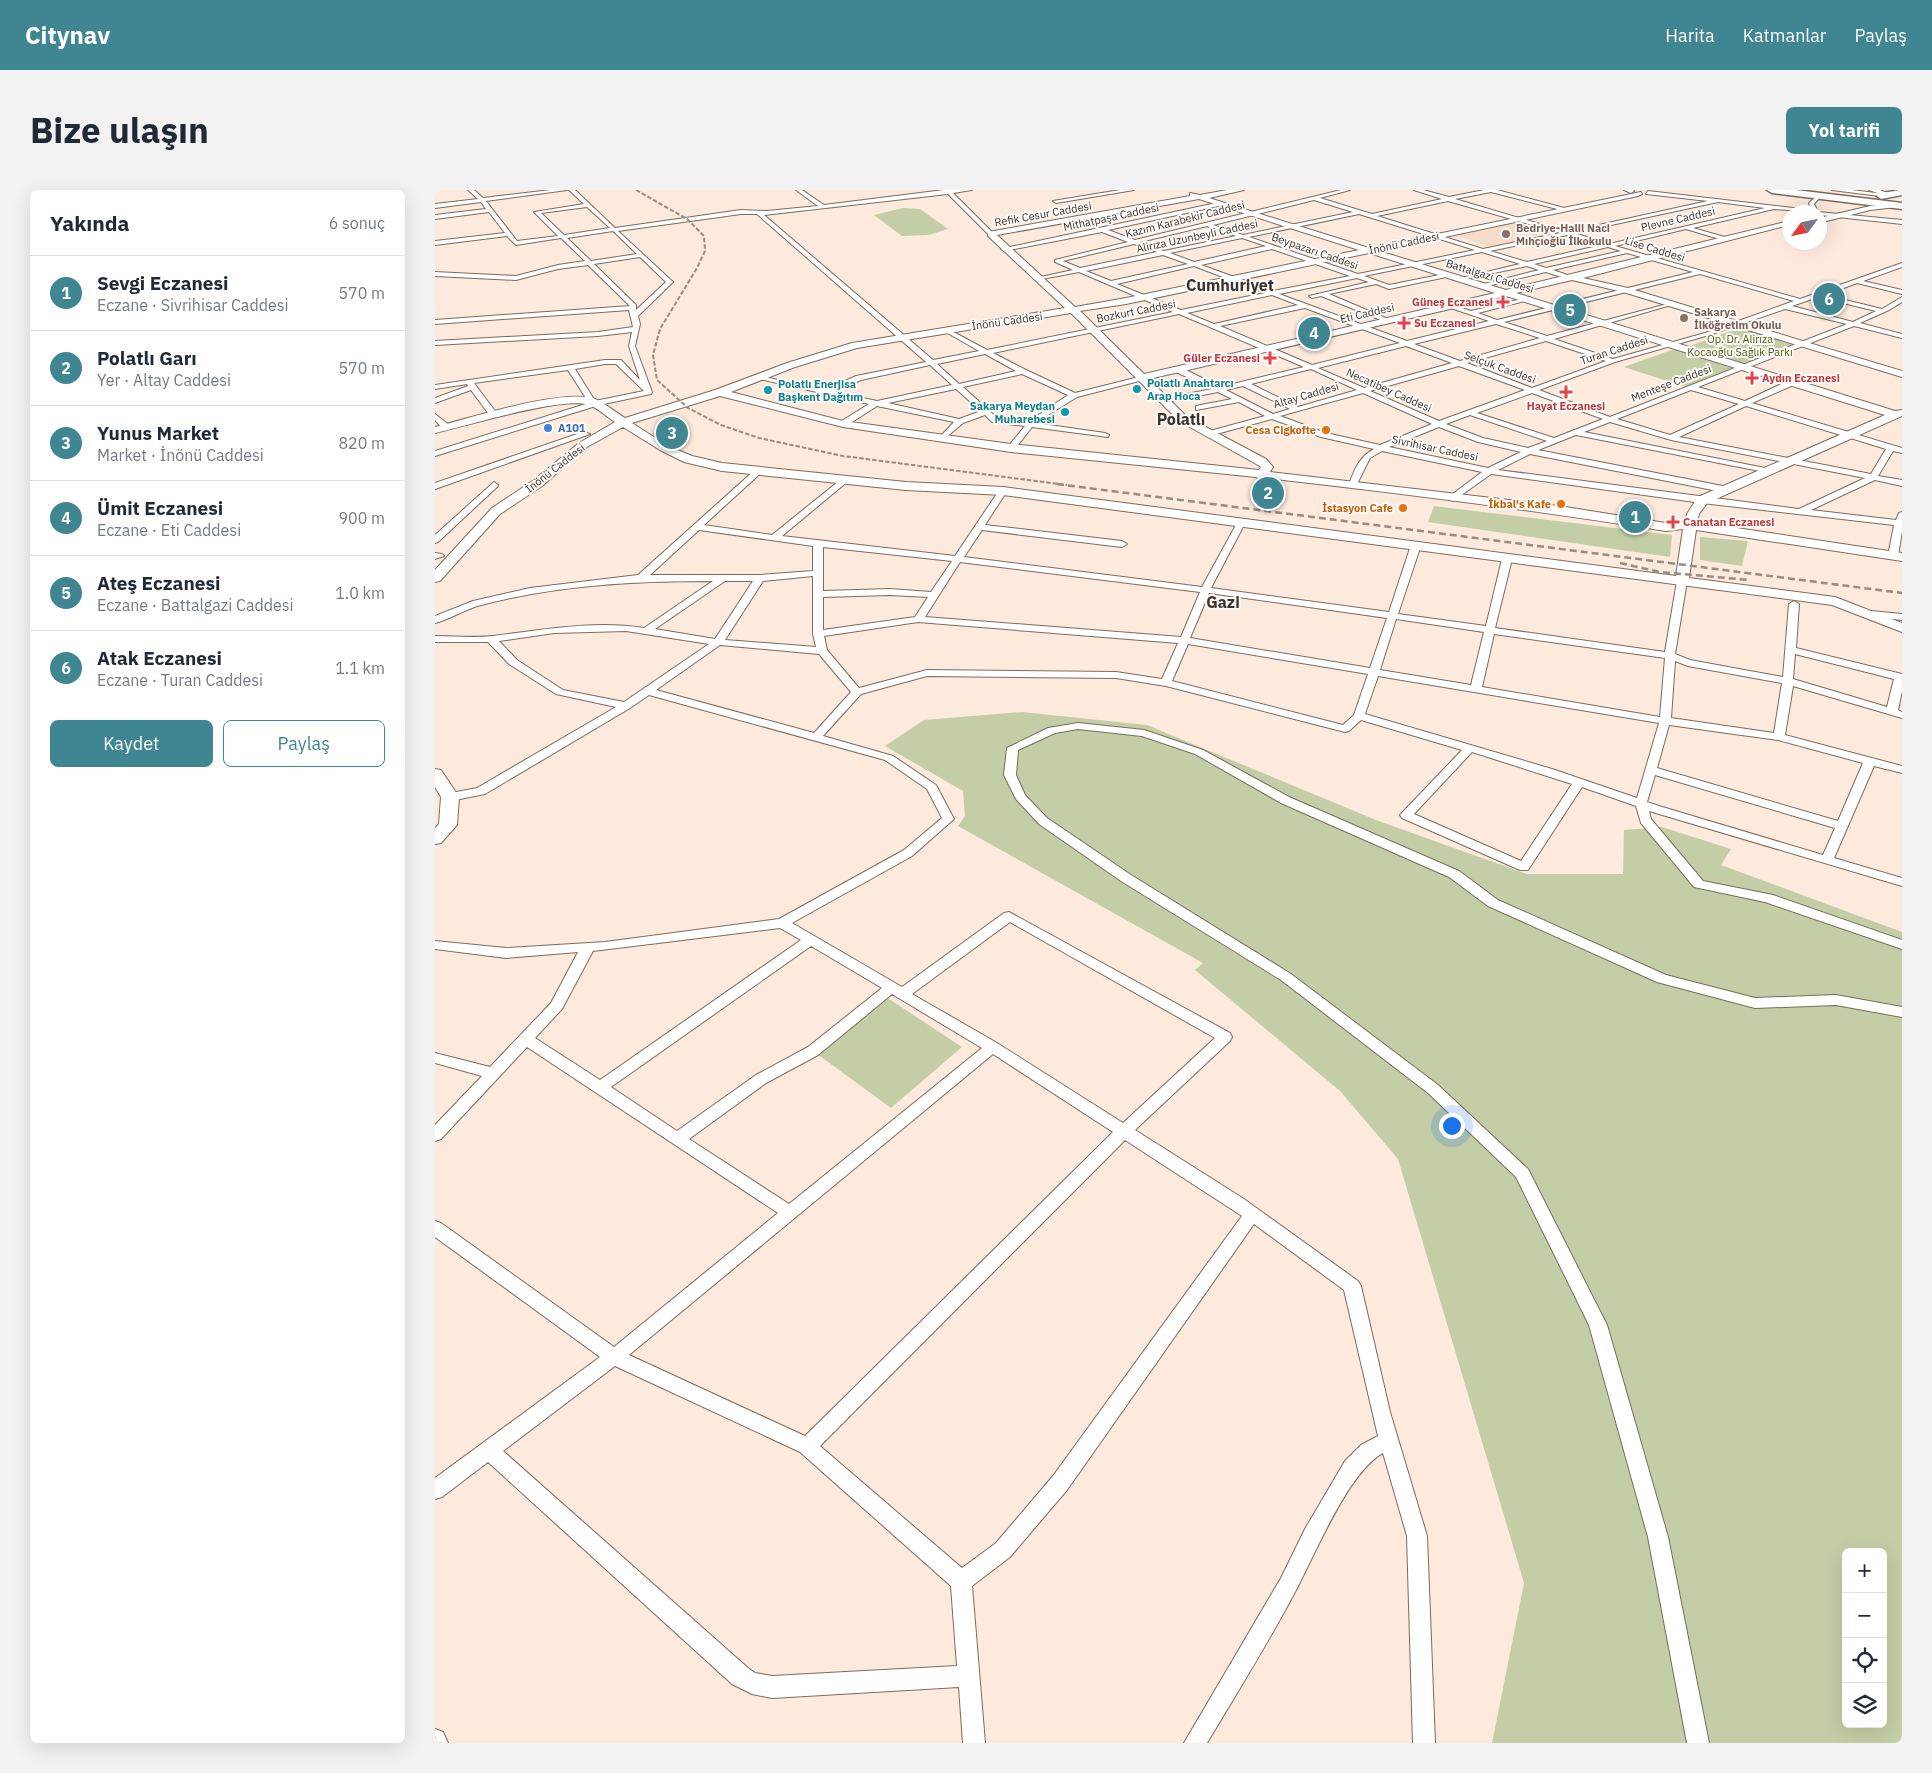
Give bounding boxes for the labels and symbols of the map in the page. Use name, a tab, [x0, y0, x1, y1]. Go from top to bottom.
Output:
street label: Kazım Karabekir Caddesi	[1124, 197, 1246, 241]
street label: Refik Cesur Caddesi	[993, 199, 1093, 229]
street label: Mithatpaşa Caddesi	[1062, 200, 1160, 234]
street label: Plevne Caddesi	[1640, 204, 1716, 234]
north arrow	[1782, 205, 1827, 250]
street label: Alirıza Uzunbeyli Caddesi	[1135, 216, 1259, 256]
place label: Bedriye-Halil Naci Mıhçıoğlu İlkokulu	[1516, 221, 1611, 248]
marker: Bedriye-Halil Naci Mıhçıoğlu İlkokulu	[1500, 228, 1512, 240]
street label: İnönü Caddesi	[1368, 229, 1440, 257]
street label: Beypazarı Caddesi	[1270, 230, 1360, 272]
street label: Lise Caddesi	[1623, 233, 1687, 265]
street label: Battalgazi Caddesi	[1444, 256, 1536, 296]
district label: Cumhuriyet	[1186, 275, 1274, 295]
pin: 6	[1813, 280, 1845, 318]
pin: 5	[1554, 291, 1586, 329]
place label: Güneş Eczanesi	[1412, 295, 1493, 309]
street label: Bozkurt Caddesi	[1095, 296, 1177, 326]
marker: Güneş Eczanesi	[1497, 296, 1509, 308]
street label: Eti Caddesi	[1339, 300, 1395, 326]
place label: Sakarya İlköğretim Okulu	[1694, 305, 1781, 332]
street label: İnönü Caddesi	[971, 309, 1043, 333]
marker: Sakarya İlköğretim Okulu	[1678, 312, 1690, 324]
pin: 4	[1298, 314, 1330, 352]
place label: Su Eczanesi	[1414, 316, 1476, 330]
marker: Su Eczanesi	[1398, 317, 1410, 329]
street label: Turan Caddesi	[1578, 332, 1650, 368]
park label: Op. Dr. Alirıza Kocaoğlu Sağlık Parkı	[1687, 332, 1793, 359]
street label: Selçuk Caddesi	[1462, 348, 1538, 386]
place label: Güler Eczanesi	[1183, 351, 1260, 365]
marker: Güler Eczanesi	[1264, 352, 1276, 364]
street label: Menteşe Caddesi	[1629, 361, 1713, 405]
street label: Necatibey Caddesi	[1344, 365, 1434, 415]
place label: Aydın Eczanesi	[1762, 371, 1840, 385]
marker: Aydın Eczanesi	[1746, 372, 1758, 384]
place label: Polatlı Anahtarcı Arap Hoca	[1147, 376, 1234, 403]
place label: Polatlı Enerjisa Başkent Dağıtım	[778, 377, 863, 404]
street label: Altay Caddesi	[1272, 379, 1340, 411]
marker: Polatlı Anahtarcı Arap Hoca	[1131, 383, 1143, 395]
marker: Polatlı Enerjisa Başkent Dağıtım	[762, 384, 774, 396]
marker: Hayat Eczanesi	[1560, 386, 1572, 398]
place label: Sakarya Meydan Muharebesi	[970, 399, 1055, 426]
place label: Hayat Eczanesi	[1527, 399, 1605, 413]
marker: Sakarya Meydan Muharebesi	[1059, 406, 1071, 418]
district label: Polatlı	[1157, 409, 1205, 429]
pin: 3	[656, 414, 688, 452]
place label: A101	[558, 421, 586, 435]
marker: A101	[542, 422, 554, 434]
place label: Cesa Cigkofte	[1245, 423, 1316, 437]
marker: Cesa Cigkofte	[1320, 424, 1332, 436]
street label: Sivrihisar Caddesi	[1391, 432, 1479, 464]
street label: İnönü Caddesi	[523, 440, 587, 496]
pin: 2	[1252, 474, 1284, 512]
place label: İkbal's Kafe	[1489, 497, 1551, 511]
marker: İkbal's Kafe	[1555, 498, 1567, 510]
pin: 1	[1619, 498, 1651, 536]
place label: İstasyon Cafe	[1322, 501, 1393, 515]
marker: İstasyon Cafe	[1397, 502, 1409, 514]
place label: Canatan Eczanesi	[1683, 515, 1774, 529]
marker: Canatan Eczanesi	[1667, 516, 1679, 528]
district label: Gazi	[1206, 592, 1240, 612]
your location	[1439, 1113, 1465, 1139]

